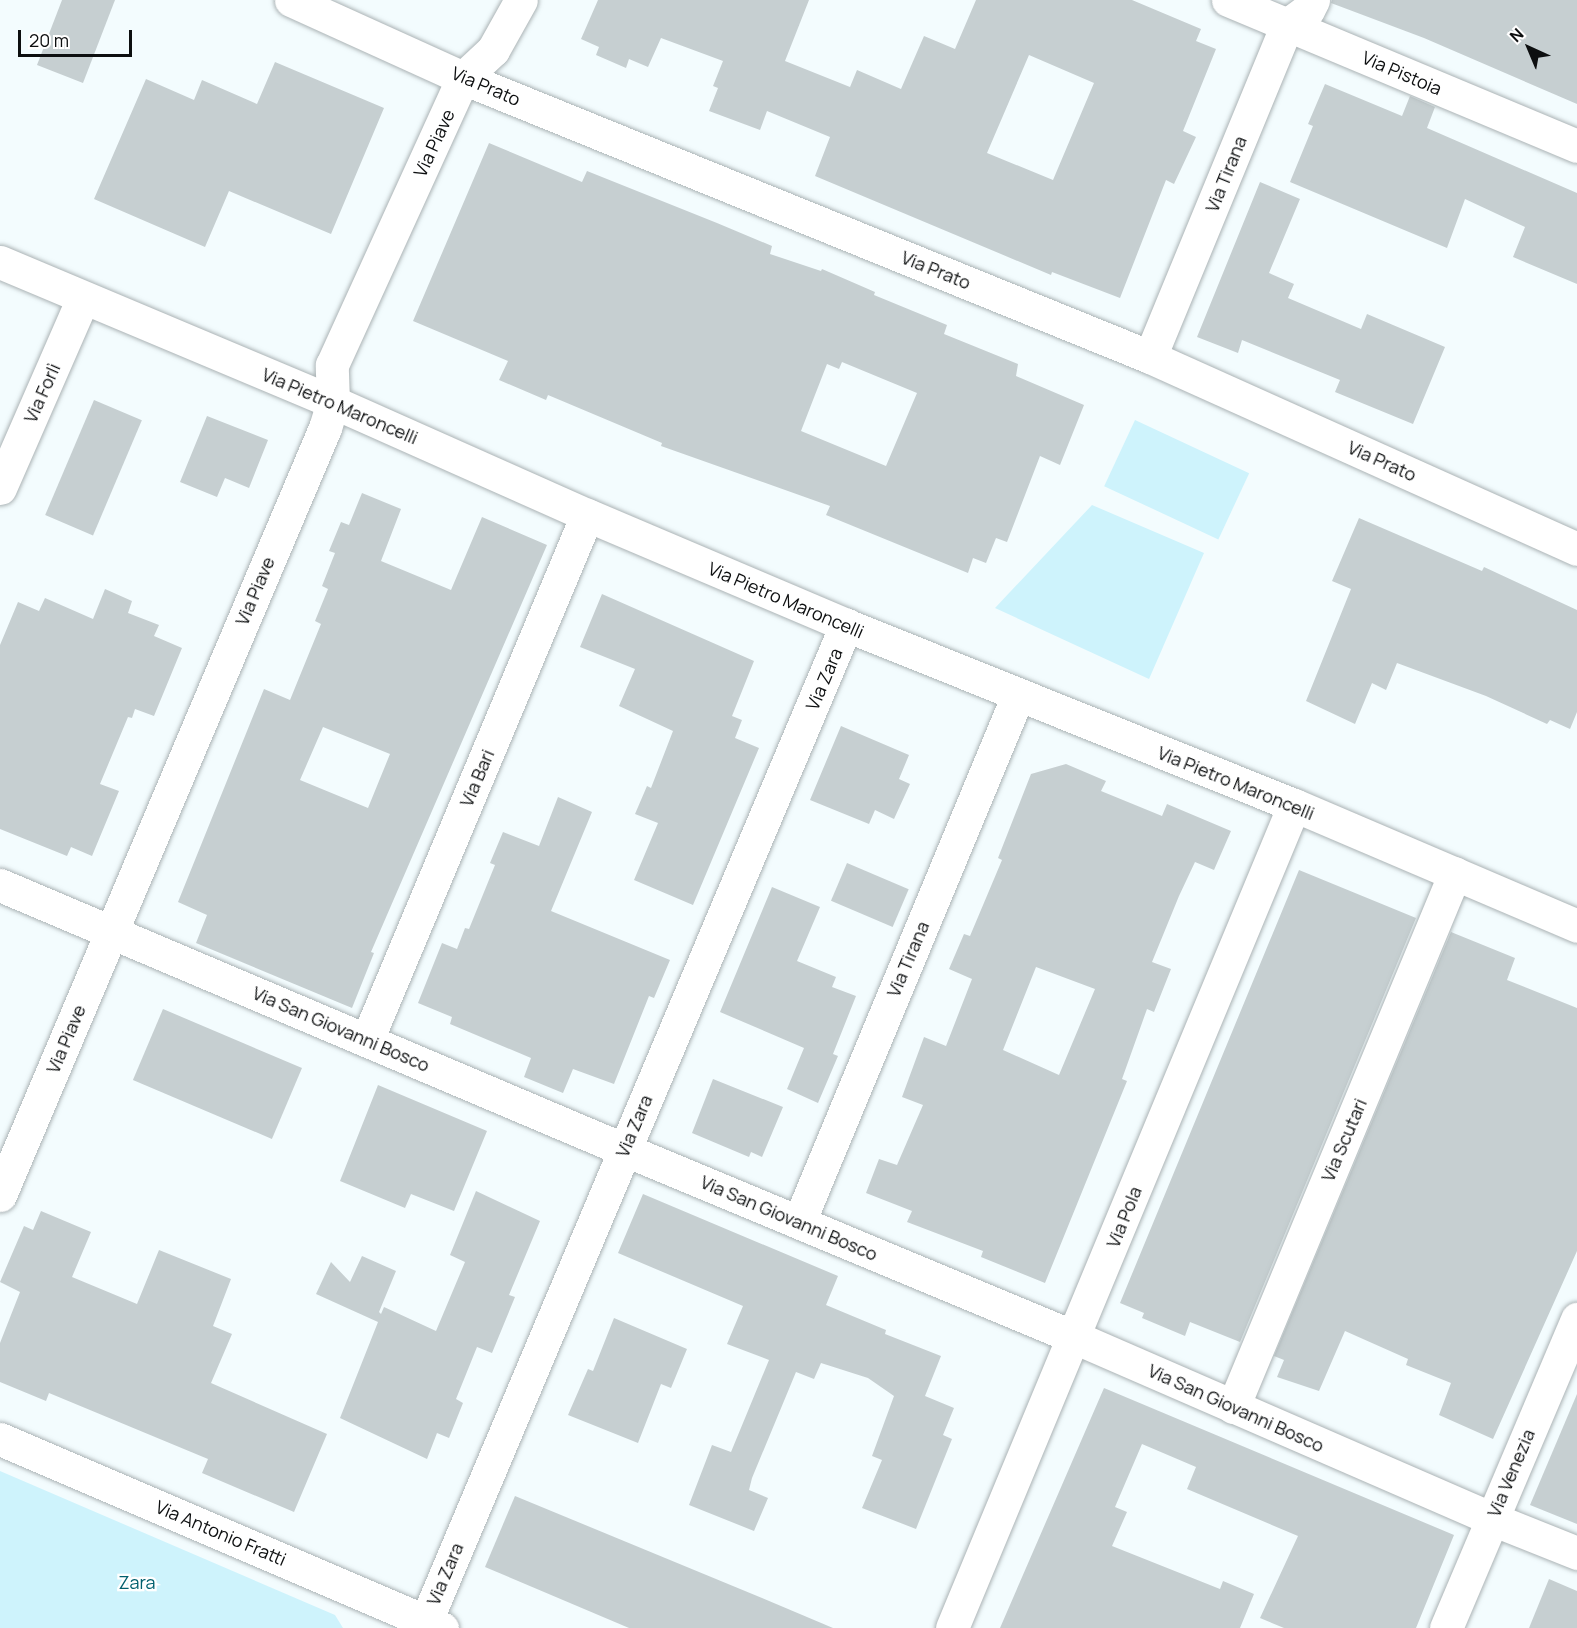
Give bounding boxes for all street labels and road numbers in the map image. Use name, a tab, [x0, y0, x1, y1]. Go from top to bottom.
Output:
street label: Via Pistoia	[1359, 47, 1445, 99]
street label: Via Prato	[448, 62, 524, 110]
street label: Via Piave	[409, 106, 459, 180]
street label: Via Tirana	[1201, 133, 1251, 215]
street label: Via Prato	[898, 246, 974, 294]
street label: Via Forlì	[19, 360, 65, 426]
street label: Via Pietro Maroncelli	[259, 363, 421, 449]
street label: Via Prato	[1344, 436, 1420, 486]
street label: Via Piave	[231, 553, 279, 629]
street label: Via Pietro Maroncelli	[705, 557, 867, 643]
street label: Via Zara	[801, 645, 847, 713]
street label: Via Pietro Maroncelli	[1154, 742, 1318, 824]
street label: Via Bari	[455, 746, 499, 810]
street label: Via Tirana	[882, 918, 934, 1000]
street label: Via San Giovanni Bosco	[249, 982, 433, 1076]
street label: Via Piave	[42, 1001, 90, 1077]
street label: Via Zara	[611, 1092, 657, 1160]
street label: Via Scutari	[1317, 1095, 1371, 1185]
street label: Via San Giovanni Bosco	[697, 1171, 881, 1265]
street label: Via Pola	[1102, 1183, 1146, 1251]
street label: Via San Giovanni Bosco	[1145, 1359, 1327, 1457]
street label: Via Venezia	[1483, 1426, 1539, 1520]
street label: Via Antonio Fratti	[152, 1496, 290, 1570]
street label: Via Zara	[422, 1540, 468, 1608]

